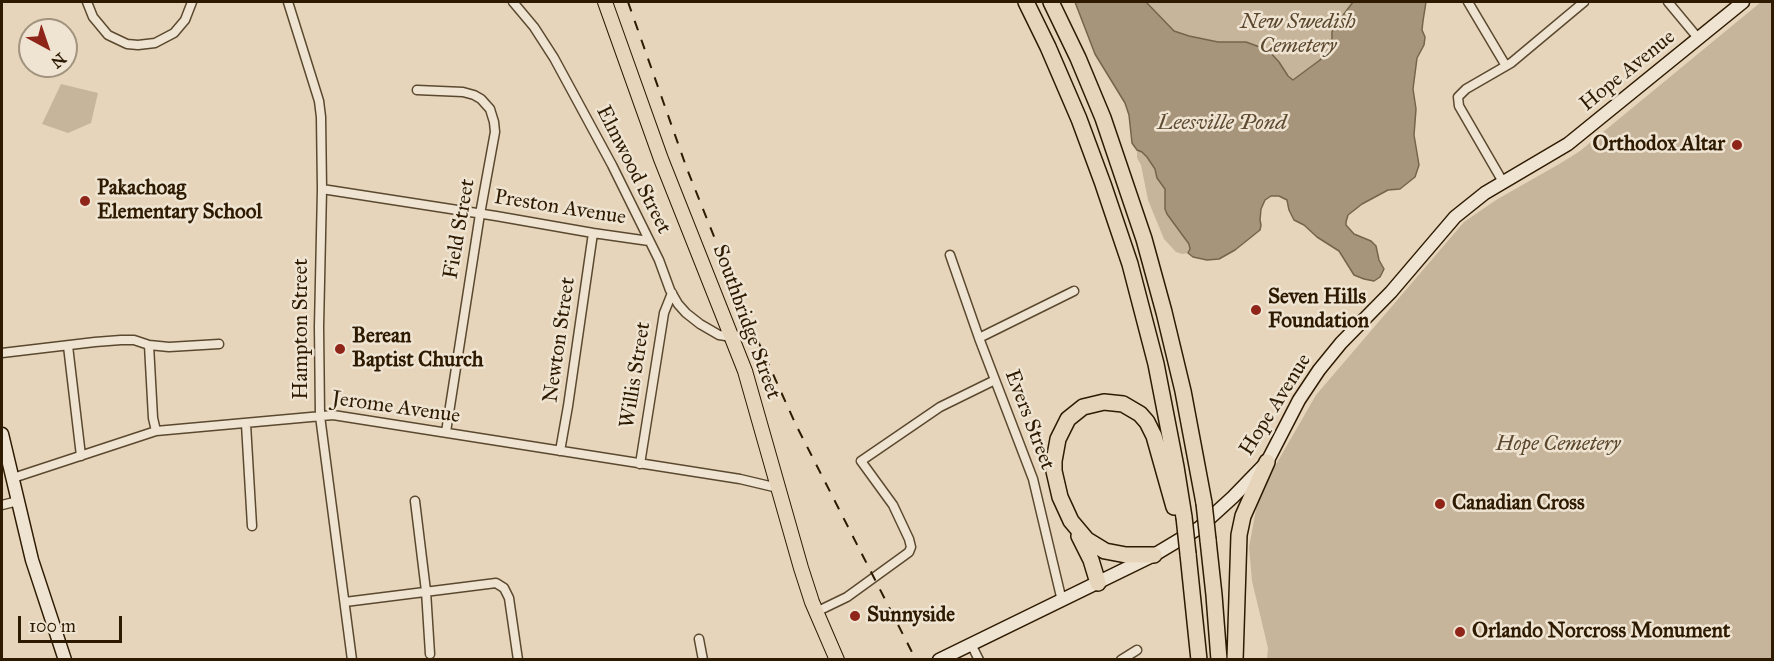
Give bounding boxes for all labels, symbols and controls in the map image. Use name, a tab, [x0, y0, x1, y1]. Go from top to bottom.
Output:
park label: New Swedish Cemetery	[1240, 10, 1356, 60]
north arrow	[18, 18, 78, 78]
street label: Hope Avenue	[1575, 25, 1681, 117]
text: N	[47, 49, 70, 72]
street label: Elmwood Street	[590, 102, 676, 238]
water label: Leesville Pond	[1157, 111, 1287, 137]
place label: Orthodox Altar	[1592, 132, 1725, 158]
marker: Orthodox Altar	[1730, 138, 1744, 152]
place label: Pakachoag Elementary School	[97, 176, 262, 226]
street label: Field Street	[439, 177, 481, 281]
street label: Preston Avenue	[492, 185, 628, 231]
marker: Pakachoag Elementary School	[78, 194, 92, 208]
street label: Southbridge Street	[706, 241, 786, 403]
street label: Hampton Street	[289, 258, 315, 400]
street label: Newton Street	[539, 276, 581, 404]
place label: Seven Hills Foundation	[1268, 285, 1369, 335]
marker: Seven Hills Foundation	[1249, 303, 1263, 317]
street label: Willis Street	[615, 320, 657, 430]
place label: Berean Baptist Church	[352, 324, 483, 374]
marker: Berean Baptist Church	[333, 342, 347, 356]
street label: Hope Avenue	[1235, 349, 1317, 461]
street label: Evers Street	[998, 366, 1060, 474]
street label: Jerome Avenue	[330, 387, 462, 429]
park label: Hope Cemetery	[1495, 432, 1621, 458]
place label: Canadian Cross	[1452, 491, 1585, 517]
marker: Canadian Cross	[1433, 497, 1447, 511]
place label: Sunnyside	[867, 603, 955, 629]
scale bar	[21, 604, 124, 642]
marker: Sunnyside	[848, 609, 862, 623]
text: 100 m	[29, 615, 76, 637]
place label: Orlando Norcross Monument	[1472, 619, 1730, 645]
marker: Orlando Norcross Monument	[1453, 625, 1467, 639]

